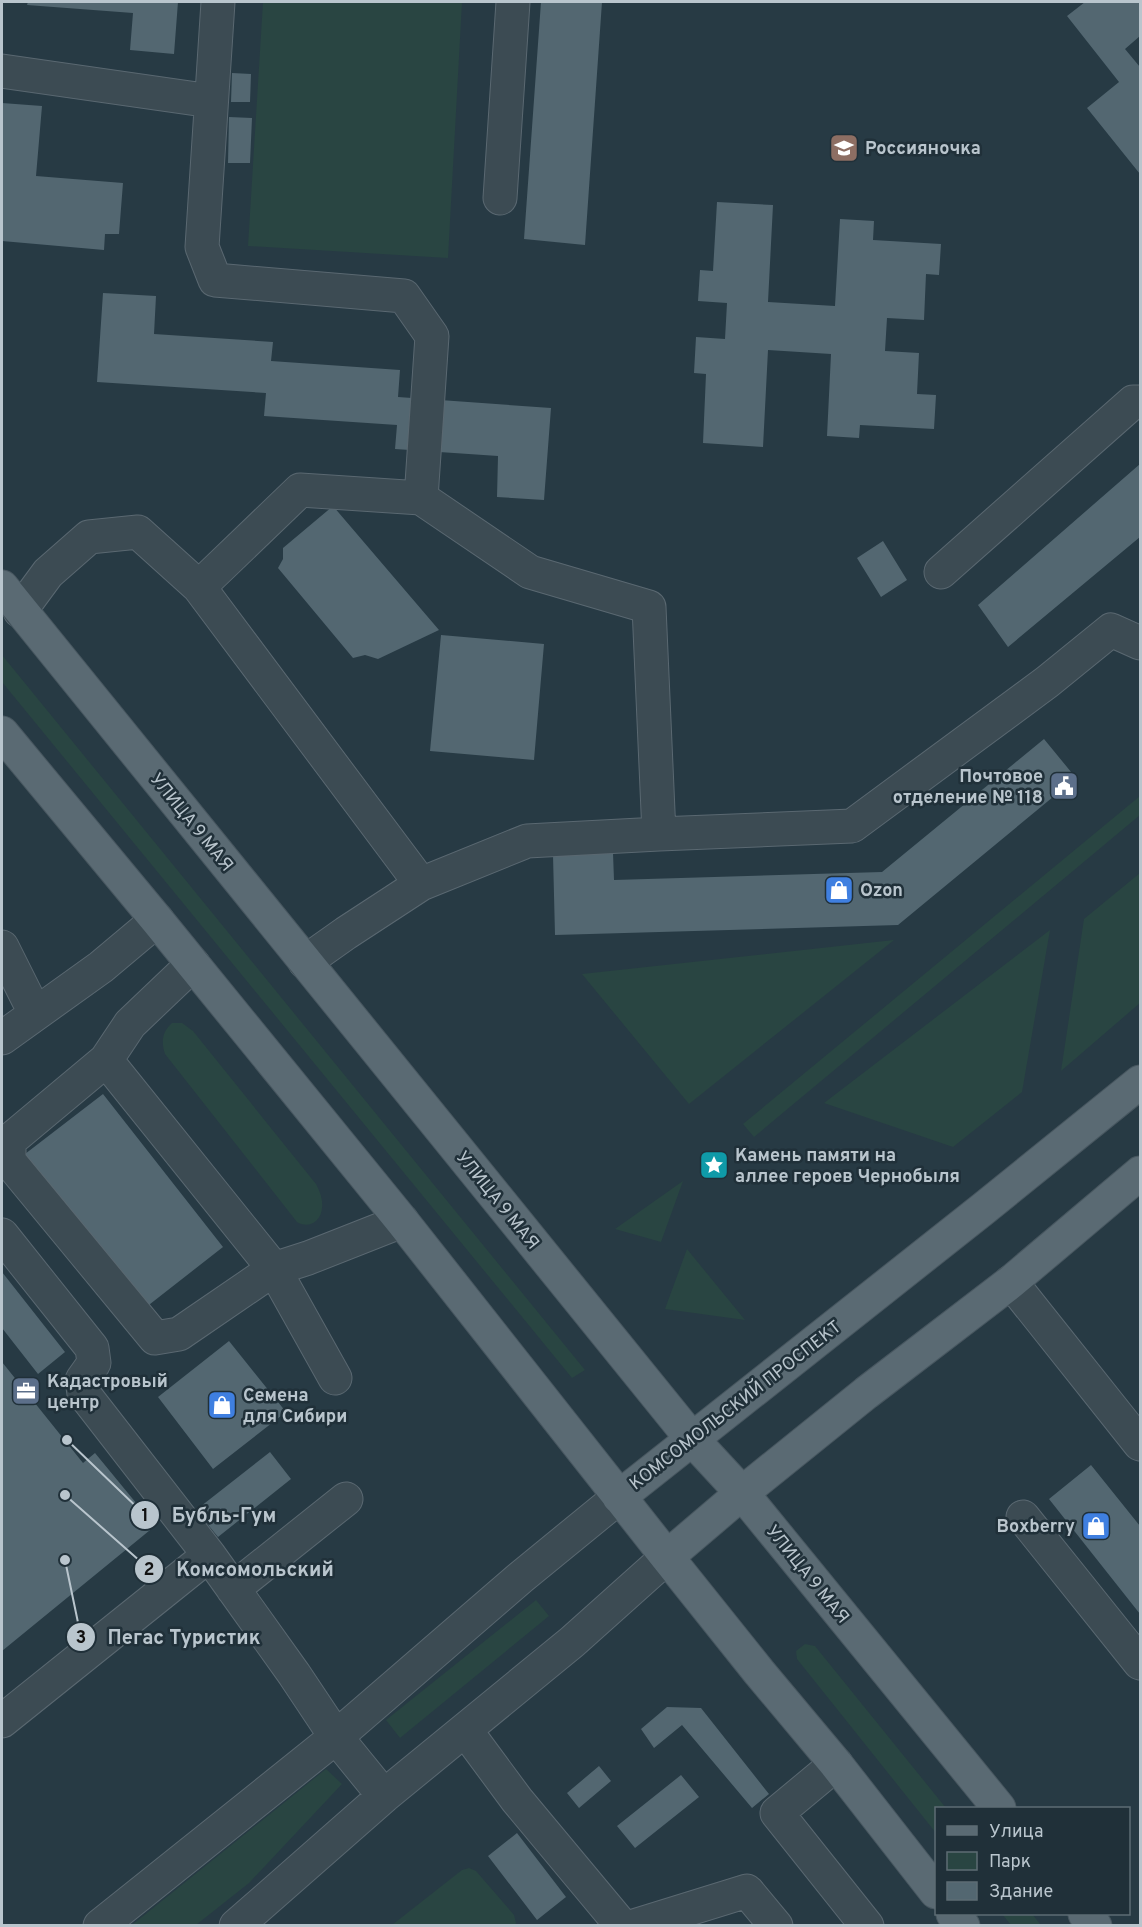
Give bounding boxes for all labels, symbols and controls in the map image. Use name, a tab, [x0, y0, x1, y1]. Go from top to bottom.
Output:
school or university icon: Россияночка	[828, 132, 860, 164]
place label: Россияночка	[865, 138, 981, 161]
place label: Почтовое отделение № 118	[893, 766, 1043, 810]
street label: УЛИЦА 9 МАЯ	[144, 769, 238, 877]
public building icon: Почтовое отделение № 118	[1048, 770, 1080, 802]
shop icon: Ozon	[823, 874, 855, 906]
place label: Ozon	[860, 880, 903, 903]
place label: Камень памяти на аллее героев Чернобыля	[735, 1145, 960, 1189]
street label: УЛИЦА 9 МАЯ	[450, 1147, 544, 1255]
place icon: Камень памяти на аллее героев Чернобыля	[698, 1149, 730, 1181]
street label: КОМСОМОЛЬСКИЙ ПРОСПЕКТ	[624, 1315, 847, 1496]
place label: Кадастровый центр	[47, 1371, 168, 1415]
office icon: Кадастровый центр	[10, 1375, 42, 1407]
place label: Семена для Сибири	[243, 1385, 347, 1429]
shop icon: Семена для Сибири	[206, 1389, 238, 1421]
callout: Бубль-Гум	[130, 1496, 289, 1534]
text: Бубль-Гум	[172, 1504, 276, 1530]
text: 1	[141, 1505, 149, 1528]
shop icon: Boxberry	[1080, 1510, 1112, 1542]
place label: Boxberry	[997, 1516, 1075, 1539]
street label: УЛИЦА 9 МАЯ	[760, 1521, 854, 1629]
callout: Комсомольский	[134, 1550, 346, 1588]
text: Комсомольский	[176, 1558, 334, 1584]
text: 2	[143, 1559, 155, 1582]
callout: Пегас Туристик	[66, 1618, 272, 1656]
text: Пегас Туристик	[108, 1626, 261, 1652]
text: 3	[76, 1627, 86, 1650]
legend	[935, 1807, 1130, 1915]
text: Улица	[989, 1821, 1043, 1844]
text: Парк	[989, 1851, 1031, 1874]
text: Здание	[989, 1881, 1053, 1904]

